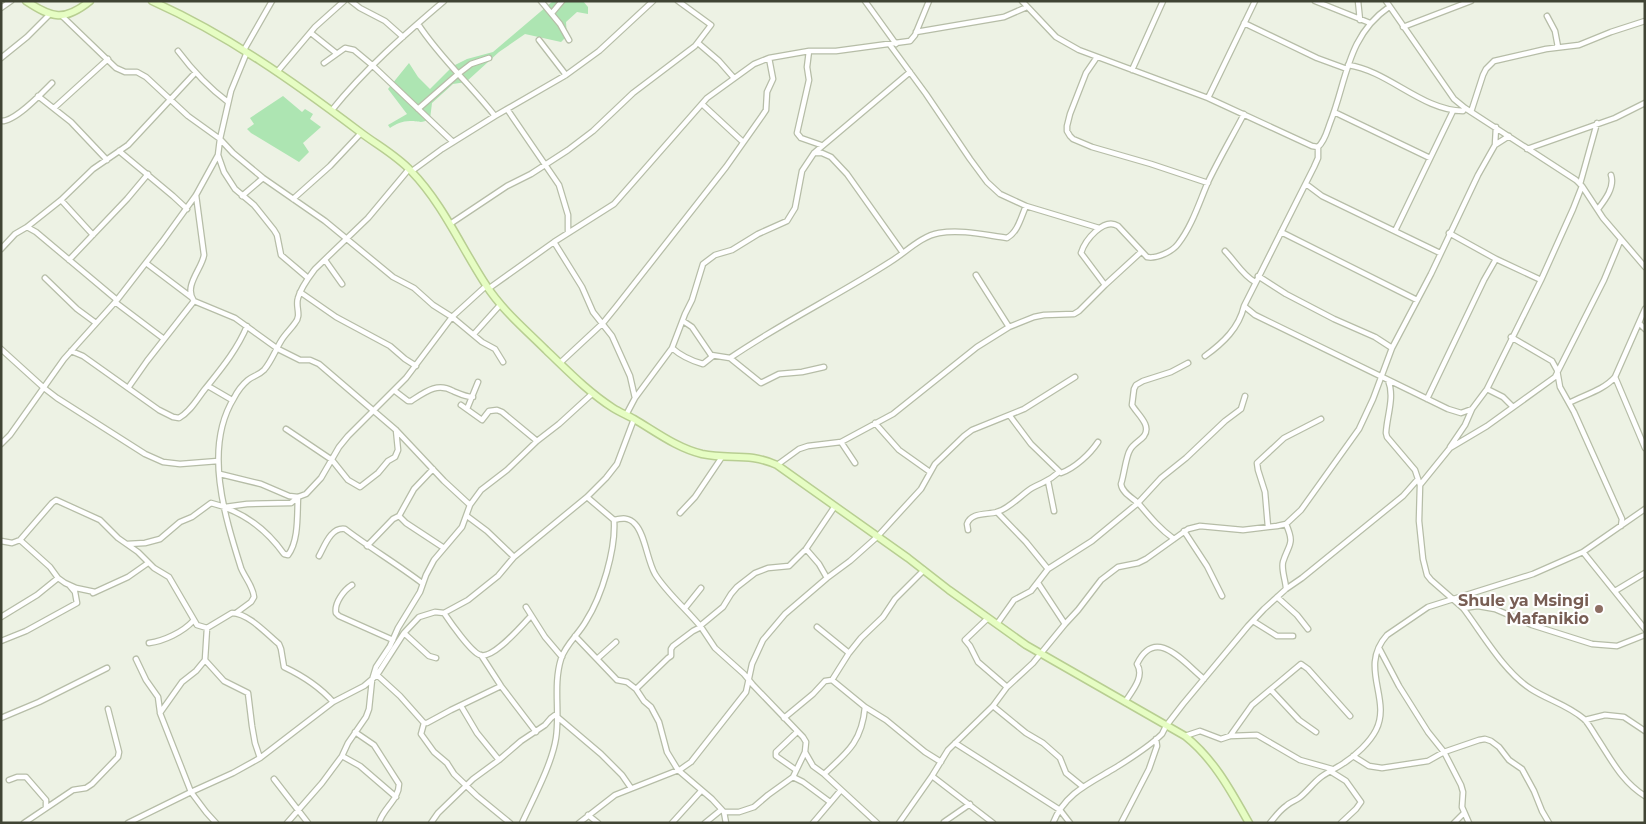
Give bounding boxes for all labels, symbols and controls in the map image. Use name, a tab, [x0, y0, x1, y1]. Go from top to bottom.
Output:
place label: Shule ya Msingi Mafanikio	[1458, 591, 1589, 628]
marker: Shule ya Msingi Mafanikio	[1593, 603, 1605, 615]

